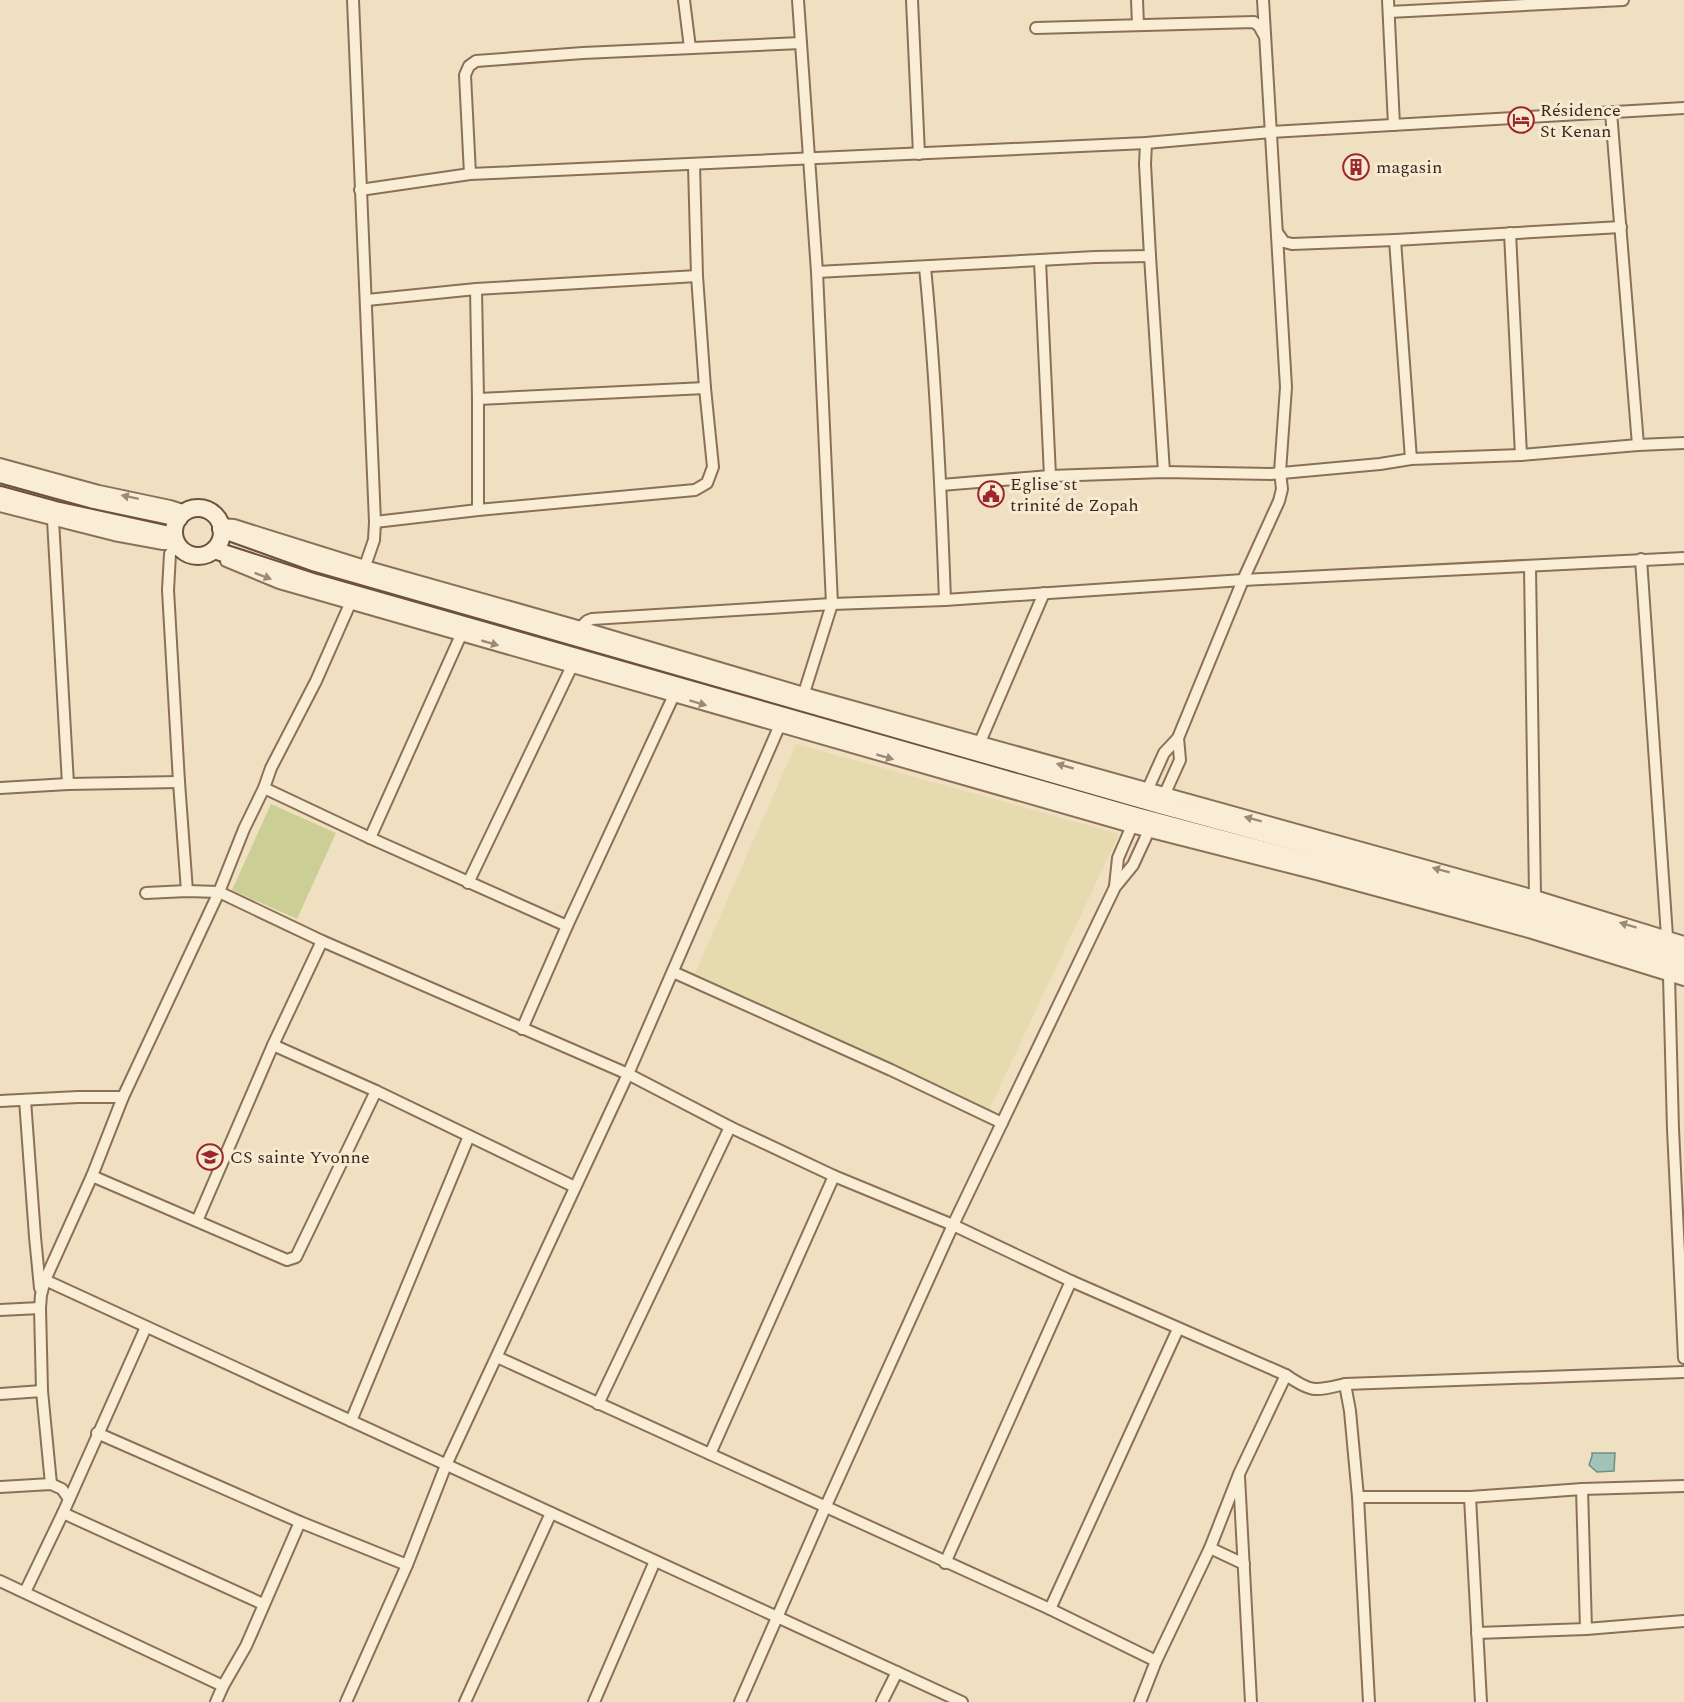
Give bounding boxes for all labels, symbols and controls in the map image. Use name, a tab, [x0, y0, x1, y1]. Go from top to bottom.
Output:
place label: Résidence St Kenan	[1540, 97, 1621, 145]
hotel icon: Résidence St Kenan	[1506, 105, 1536, 135]
building icon: magasin	[1341, 152, 1371, 182]
place label: magasin	[1376, 154, 1442, 181]
place label: Eglise st trinité de Zopah	[1010, 471, 1139, 519]
public building icon: Eglise st trinité de Zopah	[976, 479, 1006, 509]
one-way arrow	[120, 492, 139, 502]
one-way arrow	[254, 572, 272, 582]
one-way arrow	[481, 639, 499, 648]
one-way arrow	[689, 699, 707, 708]
one-way arrow	[876, 753, 894, 762]
one-way arrow	[1056, 761, 1074, 770]
one-way arrow	[1244, 813, 1262, 823]
one-way arrow	[1432, 865, 1450, 875]
one-way arrow	[1619, 919, 1637, 929]
school or university icon: CS sainte Yvonne	[195, 1142, 225, 1172]
place label: CS sainte Yvonne	[230, 1144, 370, 1171]

